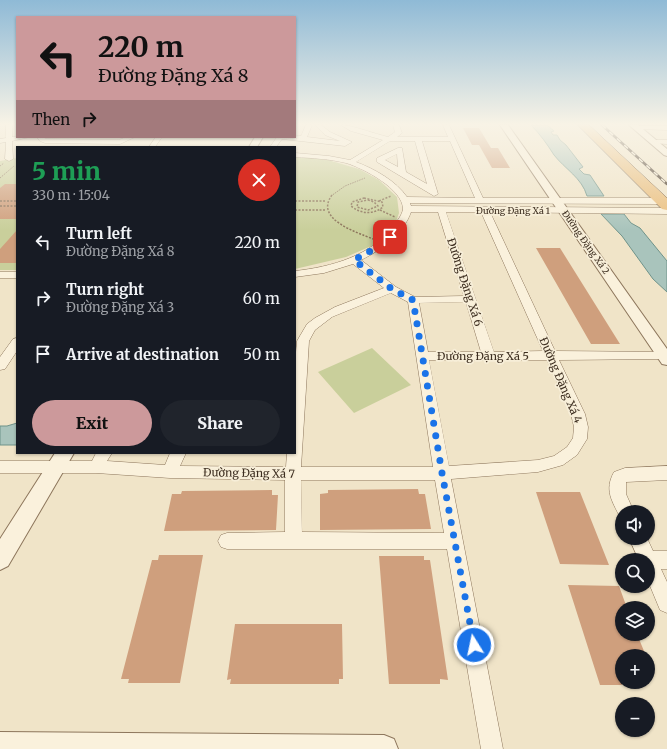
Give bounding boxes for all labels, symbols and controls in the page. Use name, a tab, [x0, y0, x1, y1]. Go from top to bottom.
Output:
text: 220 m	[98, 29, 184, 65]
icon: left	[32, 32, 84, 84]
text: Đường Đặng Xá 8	[98, 64, 248, 87]
icon: right	[78, 108, 100, 130]
text: Then	[32, 110, 70, 129]
text: 5 min	[32, 156, 101, 187]
button: close	[238, 159, 280, 201]
text: 330 m · 15:04	[32, 187, 110, 204]
street label: Đường Đặng Xá 1	[476, 205, 550, 217]
street label: Đường Đặng Xá 2	[559, 208, 612, 277]
pin	[373, 220, 407, 254]
text: Turn left	[66, 224, 132, 243]
icon: arrive	[379, 226, 401, 248]
icon: left	[32, 231, 54, 253]
text: 220 m	[235, 233, 280, 252]
street label: Đường Đặng Xá 6	[444, 236, 486, 328]
text: Đường Đặng Xá 8	[66, 243, 175, 260]
text: Turn right	[66, 280, 144, 299]
icon: right	[32, 287, 54, 309]
text: 60 m	[243, 289, 280, 308]
text: Đường Đặng Xá 3	[66, 299, 174, 316]
street label: Đường Đặng Xá 4	[537, 335, 586, 425]
icon: arrive	[32, 343, 54, 365]
text: Arrive at destination	[66, 345, 219, 364]
text: 50 m	[243, 345, 280, 364]
street label: Đường Đặng Xá 5	[437, 349, 529, 363]
button: Exit	[32, 400, 152, 446]
button: Share	[160, 400, 280, 446]
street label: Đường Đặng Xá 7	[203, 465, 295, 481]
map controls	[615, 505, 655, 737]
button: sound	[615, 505, 655, 545]
button: search	[615, 553, 655, 593]
button: layers	[615, 601, 655, 641]
position arrow	[453, 624, 495, 666]
button: +	[615, 649, 655, 689]
button: −	[615, 697, 655, 737]

